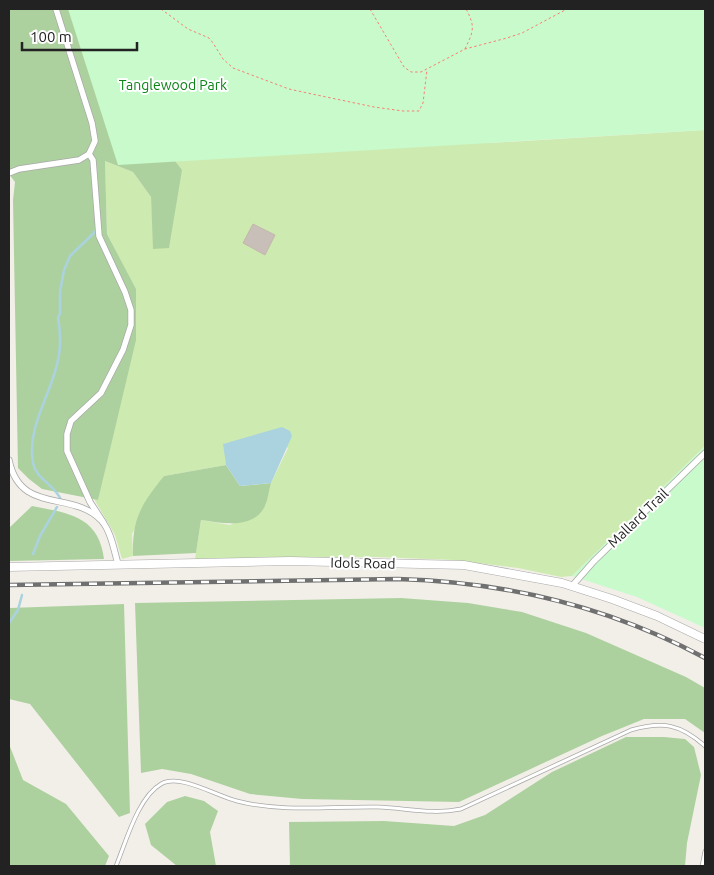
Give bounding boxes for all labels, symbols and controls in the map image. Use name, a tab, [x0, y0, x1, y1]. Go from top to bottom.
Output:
scale bar	[22, 20, 138, 52]
text: 100 m	[30, 28, 72, 45]
park label: Tanglewood Park	[119, 77, 227, 93]
street label: Mallard Trail	[605, 485, 672, 551]
street label: Idols Road	[330, 554, 396, 572]

